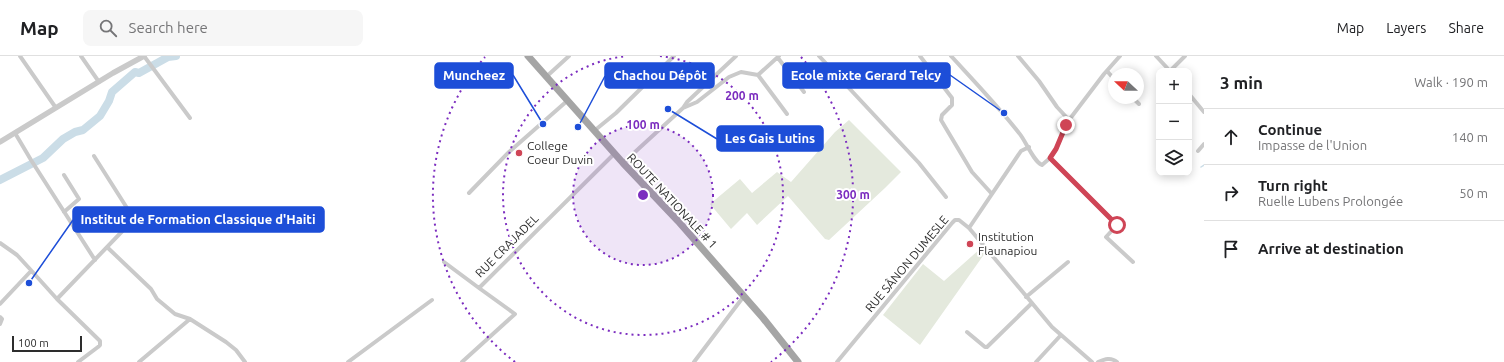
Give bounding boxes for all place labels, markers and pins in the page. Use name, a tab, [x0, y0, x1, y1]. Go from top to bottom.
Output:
callout: Muncheez	[435, 63, 513, 88]
callout: Chachou Dépôt	[605, 63, 714, 88]
callout: Ecole mixte Gerard Telcy	[783, 63, 950, 88]
callout: Les Gais Lutins	[717, 126, 823, 151]
place label: College Coeur Duvin	[527, 139, 593, 166]
marker: College Coeur Duvin	[514, 148, 524, 158]
centre of rings	[636, 188, 650, 202]
callout: Institut de Formation Classique d'Haiti	[73, 207, 324, 232]
place label: Institution Flaunapiou	[978, 230, 1037, 257]
marker: Institution Flaunapiou	[965, 239, 975, 249]

